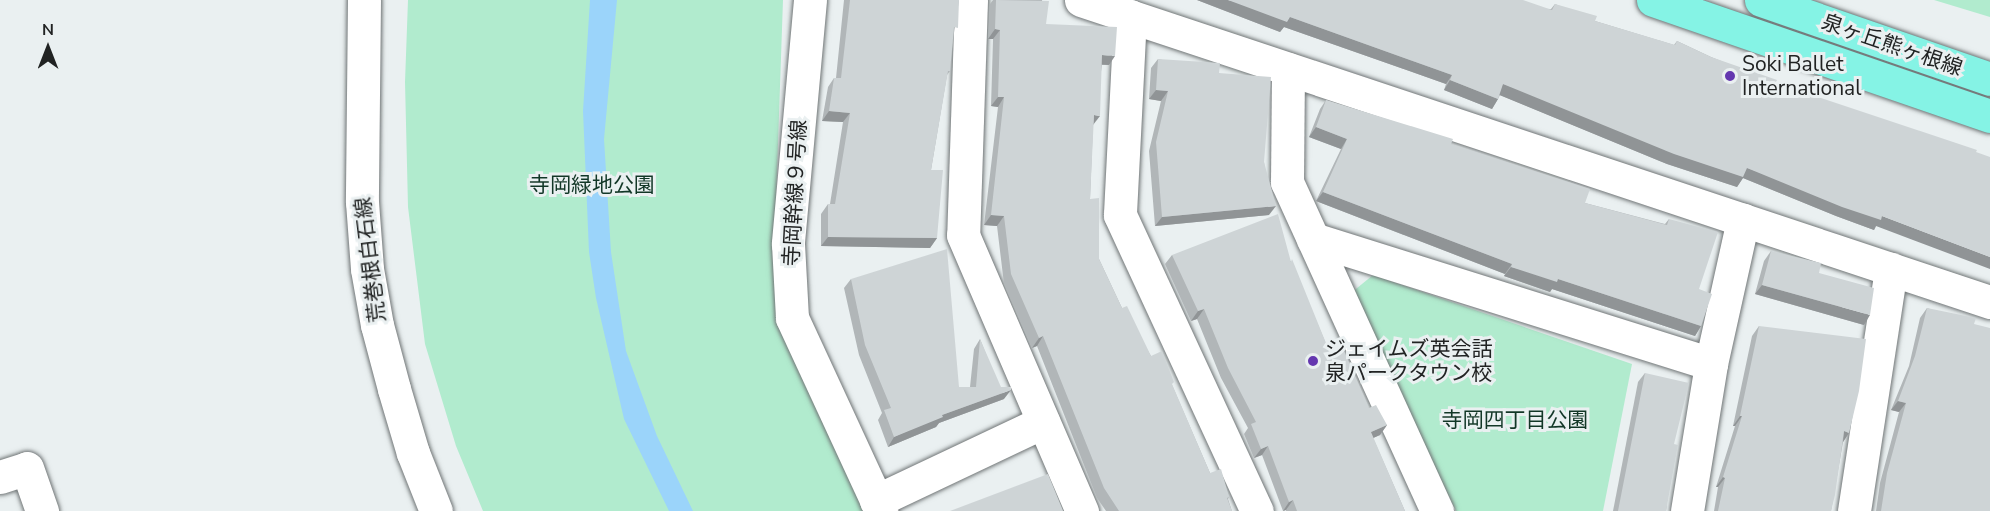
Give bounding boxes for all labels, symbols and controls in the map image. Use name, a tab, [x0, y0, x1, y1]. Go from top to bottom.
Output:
street label: 泉ヶ丘熊ヶ根線	[1818, 9, 1966, 81]
north arrow	[18, 18, 78, 78]
text: N	[42, 19, 54, 41]
place label: Soki Ballet International	[1742, 51, 1861, 101]
marker: Soki Ballet International	[1723, 69, 1737, 83]
street label: 寺岡幹線９号線	[779, 119, 811, 267]
park label: 寺岡緑地公園	[529, 172, 655, 198]
street label: 荒巻根白石線	[350, 196, 390, 324]
place label: ジェイムズ英会話 泉パークタウン校	[1325, 336, 1493, 386]
marker: ジェイムズ英会話 泉パークタウン校	[1306, 354, 1320, 368]
park label: 寺岡四丁目公園	[1442, 407, 1588, 433]

